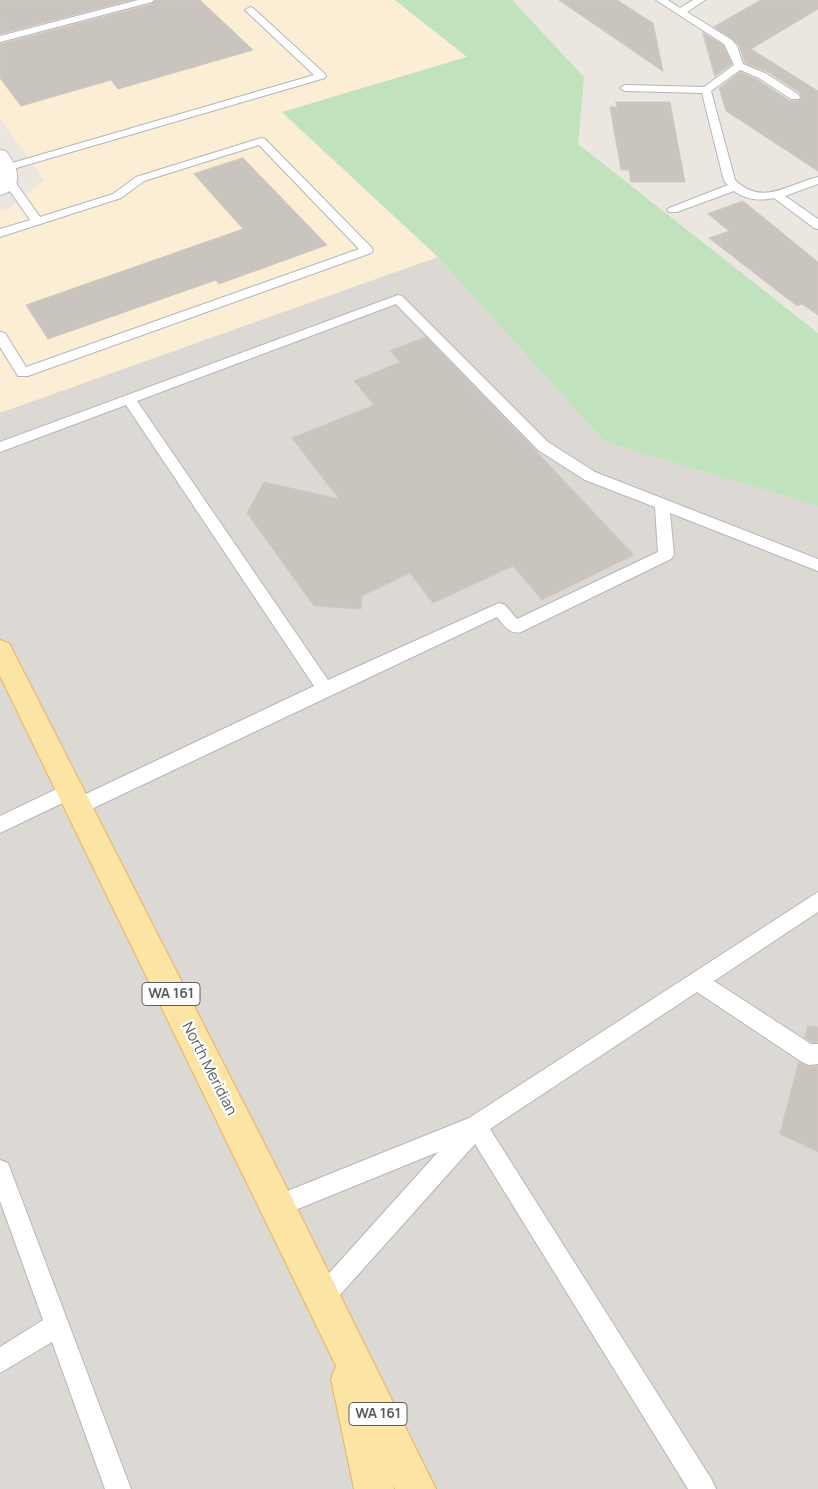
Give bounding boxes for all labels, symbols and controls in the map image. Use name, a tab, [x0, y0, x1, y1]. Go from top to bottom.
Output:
road number: WA 161	[142, 982, 200, 1006]
street label: North Meridian	[178, 1019, 240, 1119]
road number: WA 161	[349, 1402, 407, 1426]

